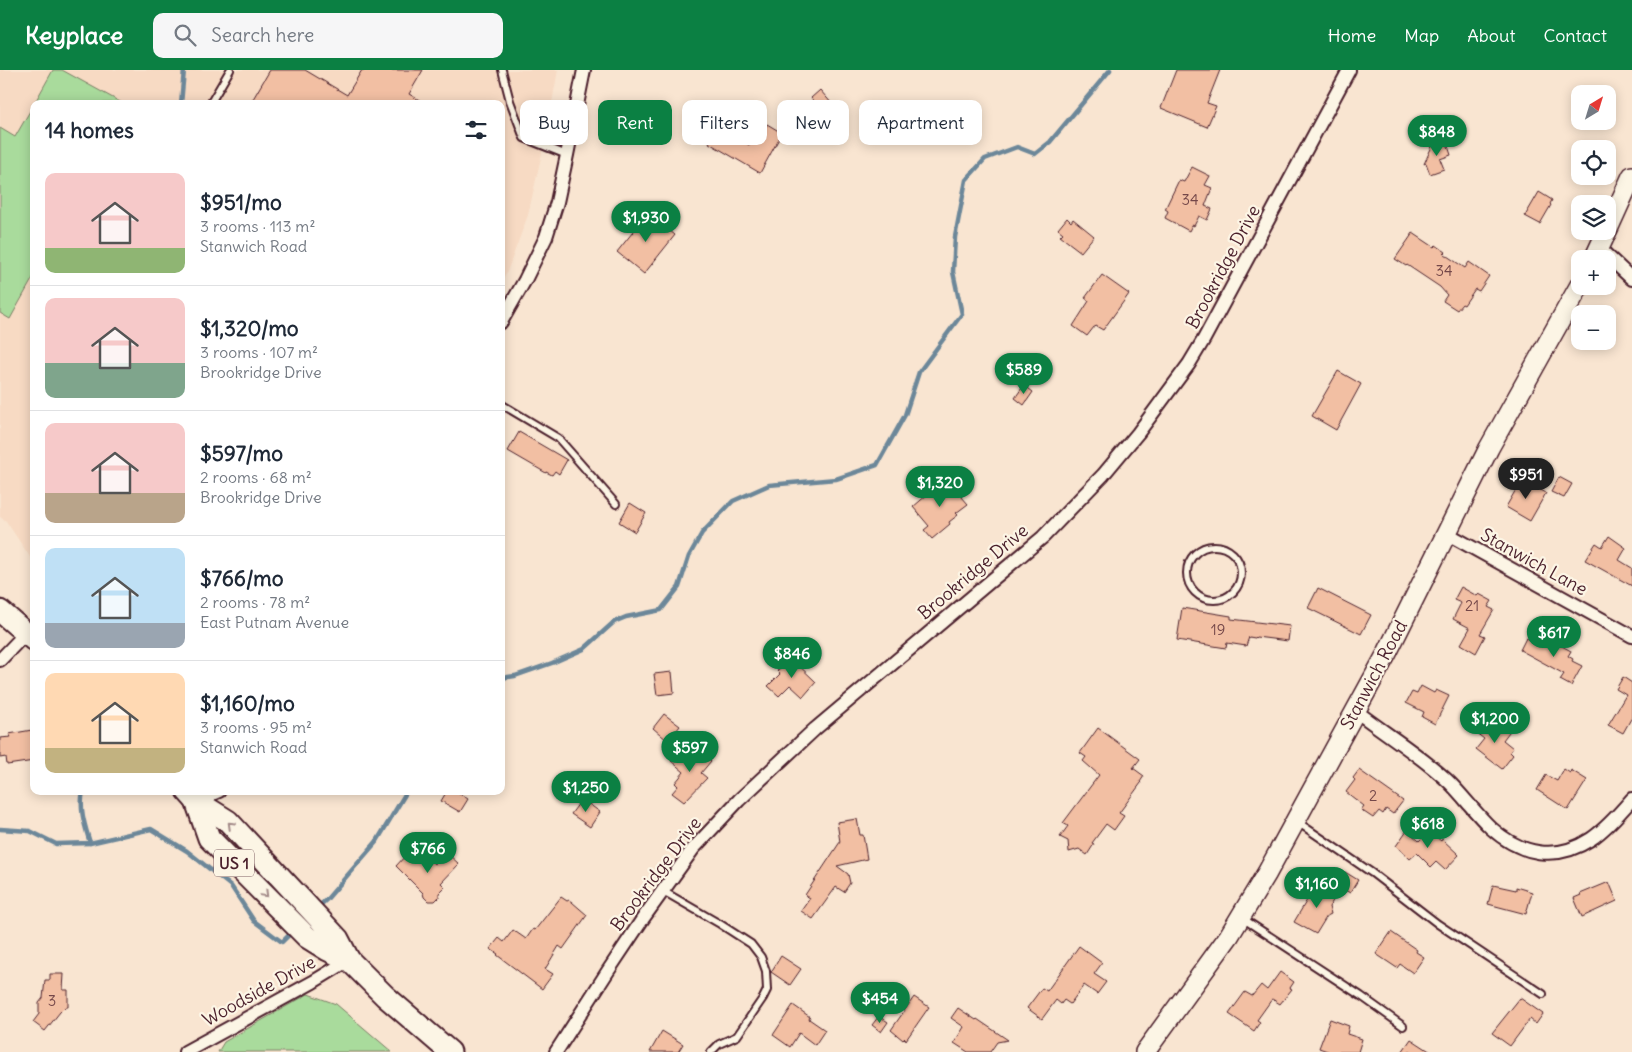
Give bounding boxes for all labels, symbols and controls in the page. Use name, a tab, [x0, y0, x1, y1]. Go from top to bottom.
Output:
search box	[153, 13, 503, 58]
text: Keyplace	[25, 20, 123, 50]
icon: search	[171, 21, 199, 49]
text: Search here	[211, 23, 314, 47]
text: Home	[1328, 24, 1376, 47]
text: Map	[1404, 24, 1439, 47]
text: About	[1467, 24, 1515, 47]
text: Contact	[1543, 24, 1607, 47]
north arrow	[1571, 85, 1616, 130]
map controls	[1571, 85, 1616, 350]
chip: Buy	[520, 100, 588, 145]
chip: Rent	[598, 100, 672, 145]
chip: Filters	[682, 100, 767, 145]
chip: New	[777, 100, 849, 145]
chip: Apartment	[859, 100, 982, 145]
pin: $848	[1407, 114, 1467, 157]
icon: filters	[462, 116, 490, 144]
text: 14 homes	[45, 117, 134, 144]
text: $848	[1419, 121, 1455, 141]
button: locate	[1571, 140, 1616, 185]
text: $951/mo	[200, 189, 282, 216]
house number: 34	[1181, 190, 1199, 209]
icon: home	[85, 193, 145, 253]
button: layers	[1571, 195, 1616, 240]
pin: $1,930	[605, 200, 687, 243]
street label: Brookridge Drive	[1180, 201, 1265, 333]
text: $1,930	[622, 207, 670, 227]
text: 3 rooms · 113 m²	[200, 216, 315, 236]
text: Stanwich Road	[200, 236, 307, 256]
button: +	[1571, 250, 1616, 295]
house number: 34	[1435, 261, 1453, 280]
button: −	[1571, 305, 1616, 350]
text: $1,320/mo	[200, 315, 299, 342]
icon: home	[85, 318, 145, 378]
text: 3 rooms · 107 m²	[200, 342, 318, 362]
pin: $589	[994, 352, 1054, 395]
text: $589	[1006, 359, 1042, 379]
text: Brookridge Drive	[200, 362, 322, 382]
text: $597/mo	[200, 440, 283, 467]
icon: home	[85, 443, 145, 503]
pin: $951	[1496, 458, 1556, 500]
text: $951	[1509, 464, 1543, 484]
pin: $1,320	[899, 466, 981, 508]
text: 2 rooms · 68 m²	[200, 467, 312, 487]
text: $1,320	[917, 472, 963, 492]
text: Brookridge Drive	[200, 487, 322, 507]
street label: Brookridge Drive	[913, 519, 1033, 624]
street label: Stanwich Lane	[1477, 523, 1592, 600]
text: $766/mo	[200, 565, 283, 592]
icon: home	[85, 568, 145, 628]
text: 2 rooms · 78 m²	[200, 592, 310, 612]
house number: 21	[1465, 596, 1479, 615]
text: East Putnam Avenue	[200, 612, 349, 632]
street label: Stanwich Road	[1335, 616, 1412, 733]
pin: $617	[1524, 616, 1584, 658]
house number: 19	[1211, 620, 1225, 639]
text: $617	[1538, 622, 1570, 642]
pin: $846	[762, 636, 822, 679]
text: $846	[774, 643, 810, 663]
text: $1,160/mo	[200, 690, 295, 717]
icon: home	[85, 693, 145, 753]
pin: $1,200	[1454, 702, 1536, 744]
text: $1,200	[1471, 708, 1519, 728]
text: 3 rooms · 95 m²	[200, 717, 312, 737]
pin: $597	[660, 730, 720, 773]
text: Stanwich Road	[200, 737, 307, 757]
text: $597	[672, 737, 708, 757]
pin: $1,250	[545, 770, 627, 813]
text: $1,250	[563, 777, 609, 797]
house number: 2	[1369, 786, 1377, 805]
pin: $618	[1398, 806, 1458, 849]
street label: Brookridge Drive	[605, 812, 706, 935]
text: $618	[1411, 813, 1445, 833]
one-way arrow	[227, 822, 236, 831]
pin: $766	[398, 832, 458, 874]
text: $766	[411, 838, 445, 858]
road number: US 1	[214, 850, 254, 876]
pin: $1,160	[1276, 866, 1358, 909]
text: $1,160	[1295, 873, 1339, 893]
one-way arrow	[259, 889, 268, 898]
street label: Woodside Drive	[198, 950, 319, 1031]
pin: $454	[850, 982, 910, 1024]
text: $454	[862, 988, 898, 1008]
house number: 3	[48, 991, 56, 1010]

